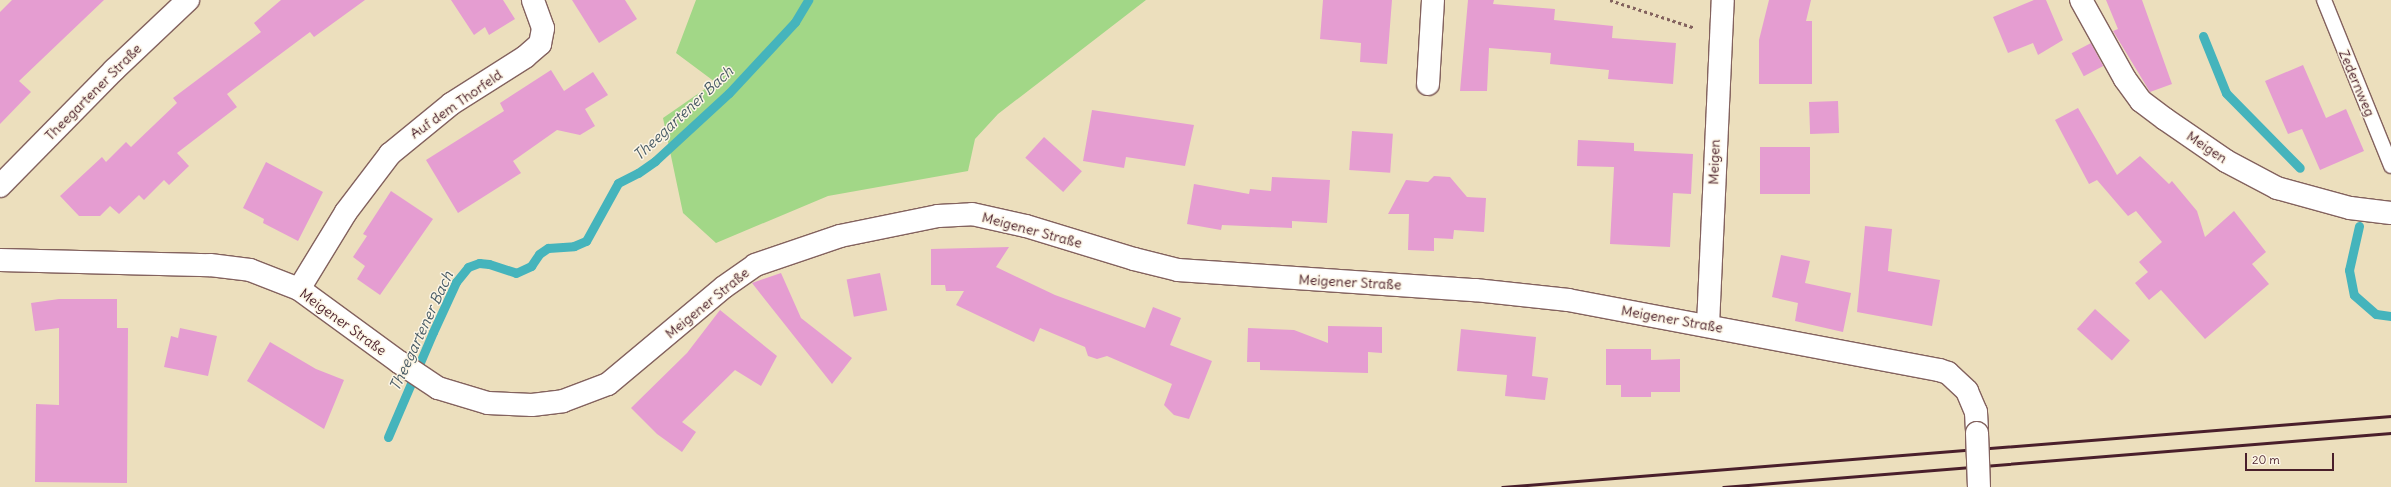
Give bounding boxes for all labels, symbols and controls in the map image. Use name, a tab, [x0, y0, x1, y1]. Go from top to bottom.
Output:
street label: Theegartener Straße	[41, 40, 145, 144]
street label: Zedernweg	[2335, 47, 2379, 119]
water label: Theegartener Bach	[629, 62, 737, 164]
street label: Auf dem Thorfeld	[407, 66, 505, 142]
street label: Meigen	[2183, 127, 2231, 167]
street label: Meigen	[1705, 139, 1723, 185]
street label: Meigener Straße	[980, 209, 1084, 251]
street label: Meigener Straße	[662, 264, 752, 342]
water label: Theegartener Bach	[385, 268, 457, 394]
street label: Meigener Straße	[1298, 271, 1402, 293]
street label: Meigener Straße	[296, 285, 390, 359]
street label: Meigener Straße	[1620, 302, 1724, 336]
scale bar	[2247, 445, 2336, 471]
text: 20 m	[2252, 452, 2280, 467]

